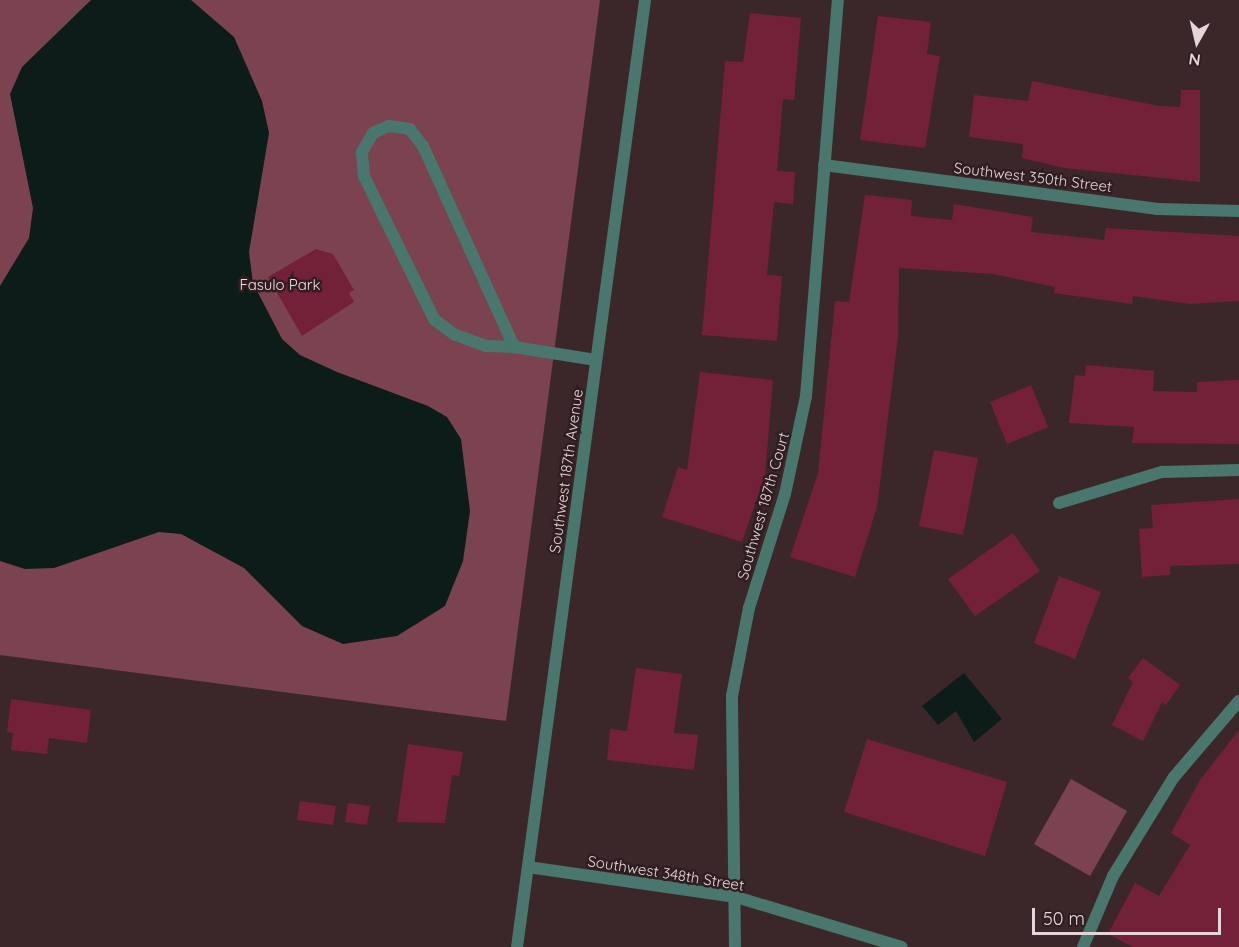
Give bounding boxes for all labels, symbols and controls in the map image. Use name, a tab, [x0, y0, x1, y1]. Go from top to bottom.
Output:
north arrow	[1167, 12, 1227, 72]
text: N	[1187, 49, 1202, 71]
street label: Southwest 350th Street	[953, 158, 1113, 196]
park label: Fasulo Park	[239, 276, 321, 294]
street label: Southwest 187th Avenue	[546, 388, 586, 554]
street label: Southwest 187th Court	[733, 430, 793, 582]
street label: Southwest 348th Street	[586, 852, 746, 894]
scale bar	[1035, 896, 1224, 934]
text: 50 m	[1043, 907, 1085, 930]

